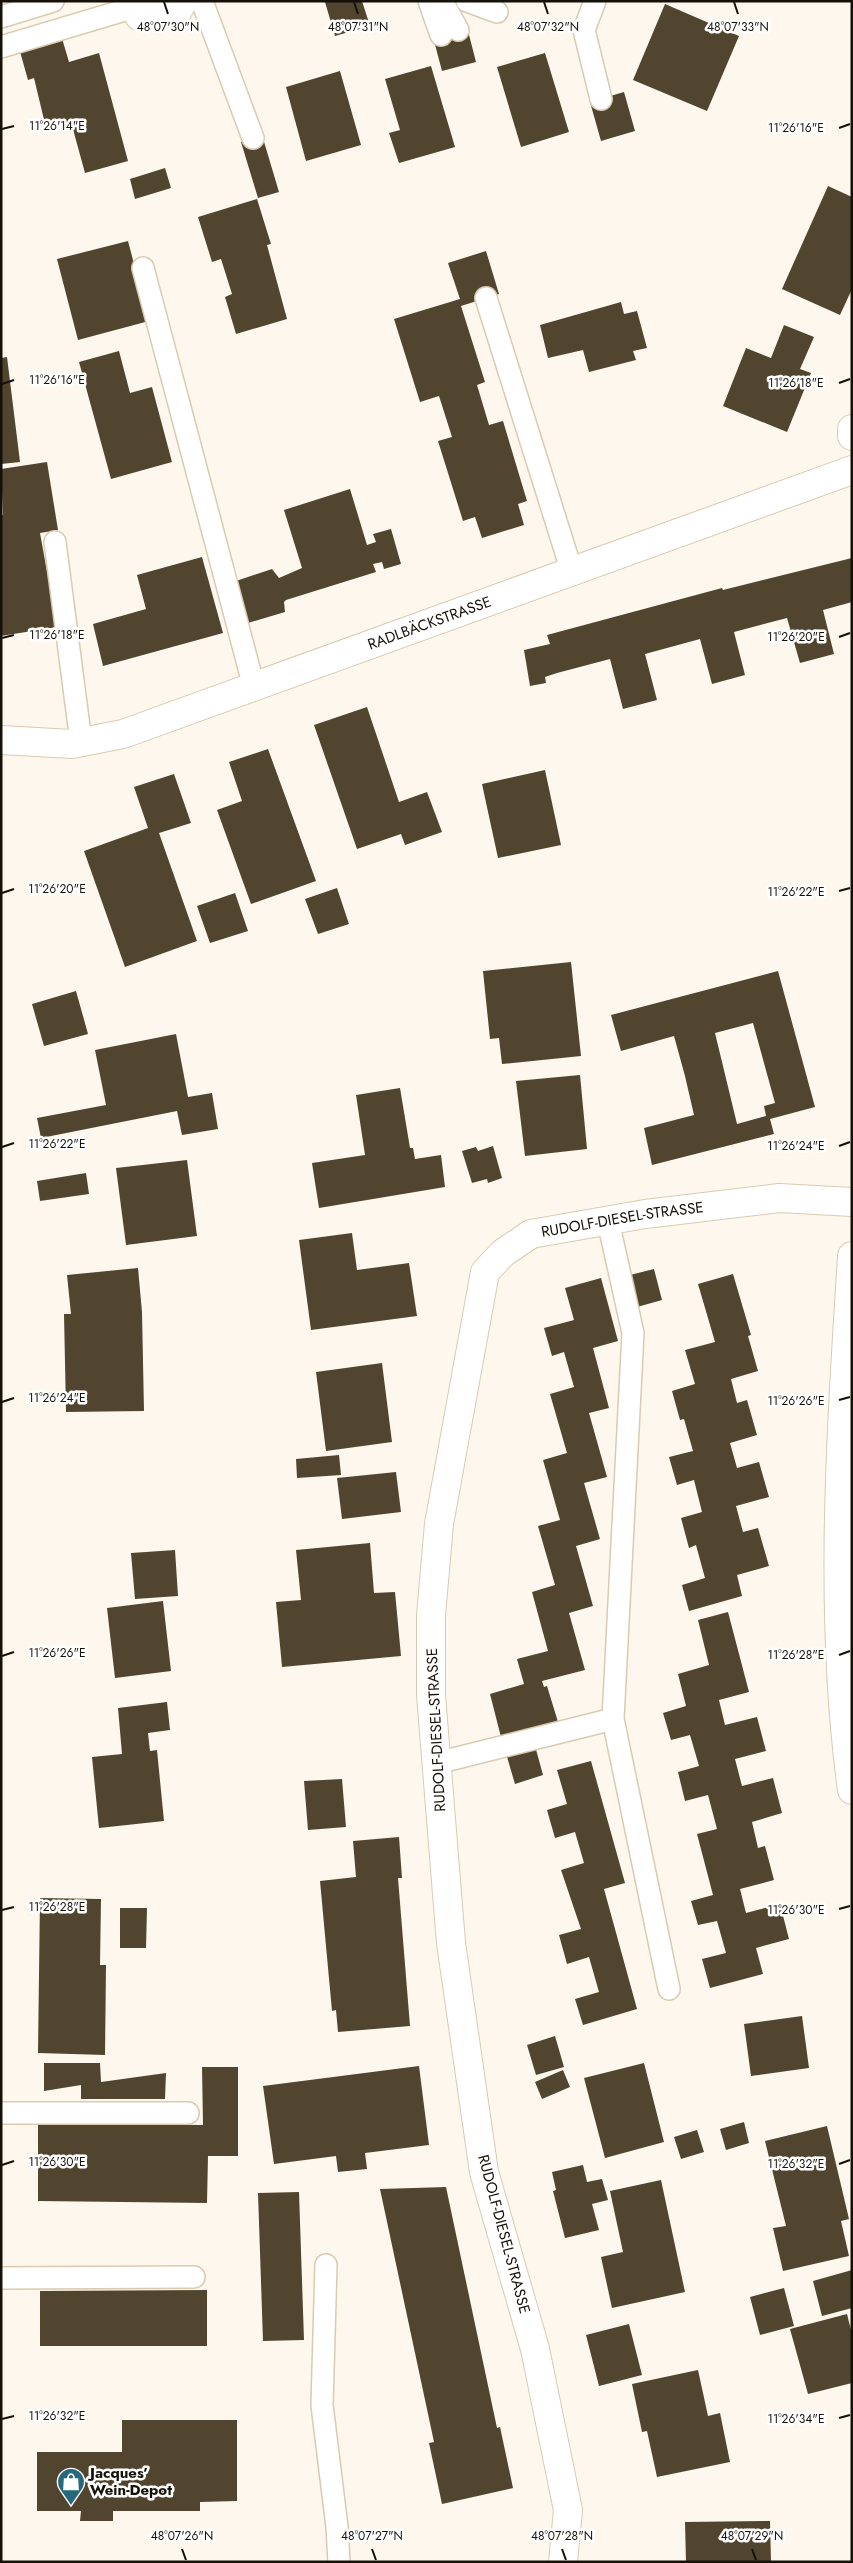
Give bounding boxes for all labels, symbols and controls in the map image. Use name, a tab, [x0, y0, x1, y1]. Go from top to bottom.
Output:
text: 48°07'30"N	[137, 18, 199, 36]
text: 48°07'31"N	[328, 18, 388, 36]
text: 48°07'32"N	[517, 18, 579, 36]
text: 48°07'33"N	[707, 18, 769, 36]
text: 11°26'14"E	[29, 117, 85, 135]
text: 11°26'16"E	[768, 119, 824, 137]
text: 11°26'16"E	[29, 371, 85, 389]
text: 11°26'18"E	[768, 374, 824, 392]
street label: RADLBÄCKSTRASSE	[365, 591, 494, 655]
text: 11°26'18"E	[29, 626, 85, 644]
text: 11°26'20"E	[767, 628, 825, 646]
text: 11°26'20"E	[28, 880, 86, 898]
text: 11°26'22"E	[767, 883, 825, 901]
text: 11°26'22"E	[28, 1135, 86, 1153]
text: 11°26'24"E	[767, 1137, 825, 1155]
street label: RUDOLF-DIESEL-STRASSE	[539, 1196, 705, 1243]
text: 11°26'24"E	[28, 1389, 86, 1407]
text: 11°26'26"E	[767, 1392, 825, 1410]
text: 11°26'26"E	[28, 1644, 86, 1662]
text: 11°26'28"E	[768, 1646, 824, 1664]
street label: RUDOLF-DIESEL-STRASSE	[421, 1648, 451, 1812]
text: 11°26'28"E	[29, 1898, 85, 1916]
text: 11°26'30"E	[767, 1901, 825, 1919]
street label: RUDOLF-DIESEL-STRASSE	[472, 2152, 536, 2316]
text: 11°26'30"E	[28, 2153, 86, 2171]
text: 11°26'32"E	[768, 2155, 824, 2173]
text: 11°26'32"E	[29, 2407, 85, 2425]
text: 11°26'34"E	[767, 2410, 825, 2428]
place label: Jacques’ Wein-Depot	[87, 2462, 172, 2501]
shop icon: Jacques’ Wein-Depot	[56, 2467, 86, 2506]
text: 48°07'26"N	[151, 2527, 213, 2545]
text: 48°07'27"N	[341, 2527, 403, 2545]
text: 48°07'28"N	[531, 2527, 593, 2545]
text: 48°07'29"N	[721, 2527, 783, 2545]

